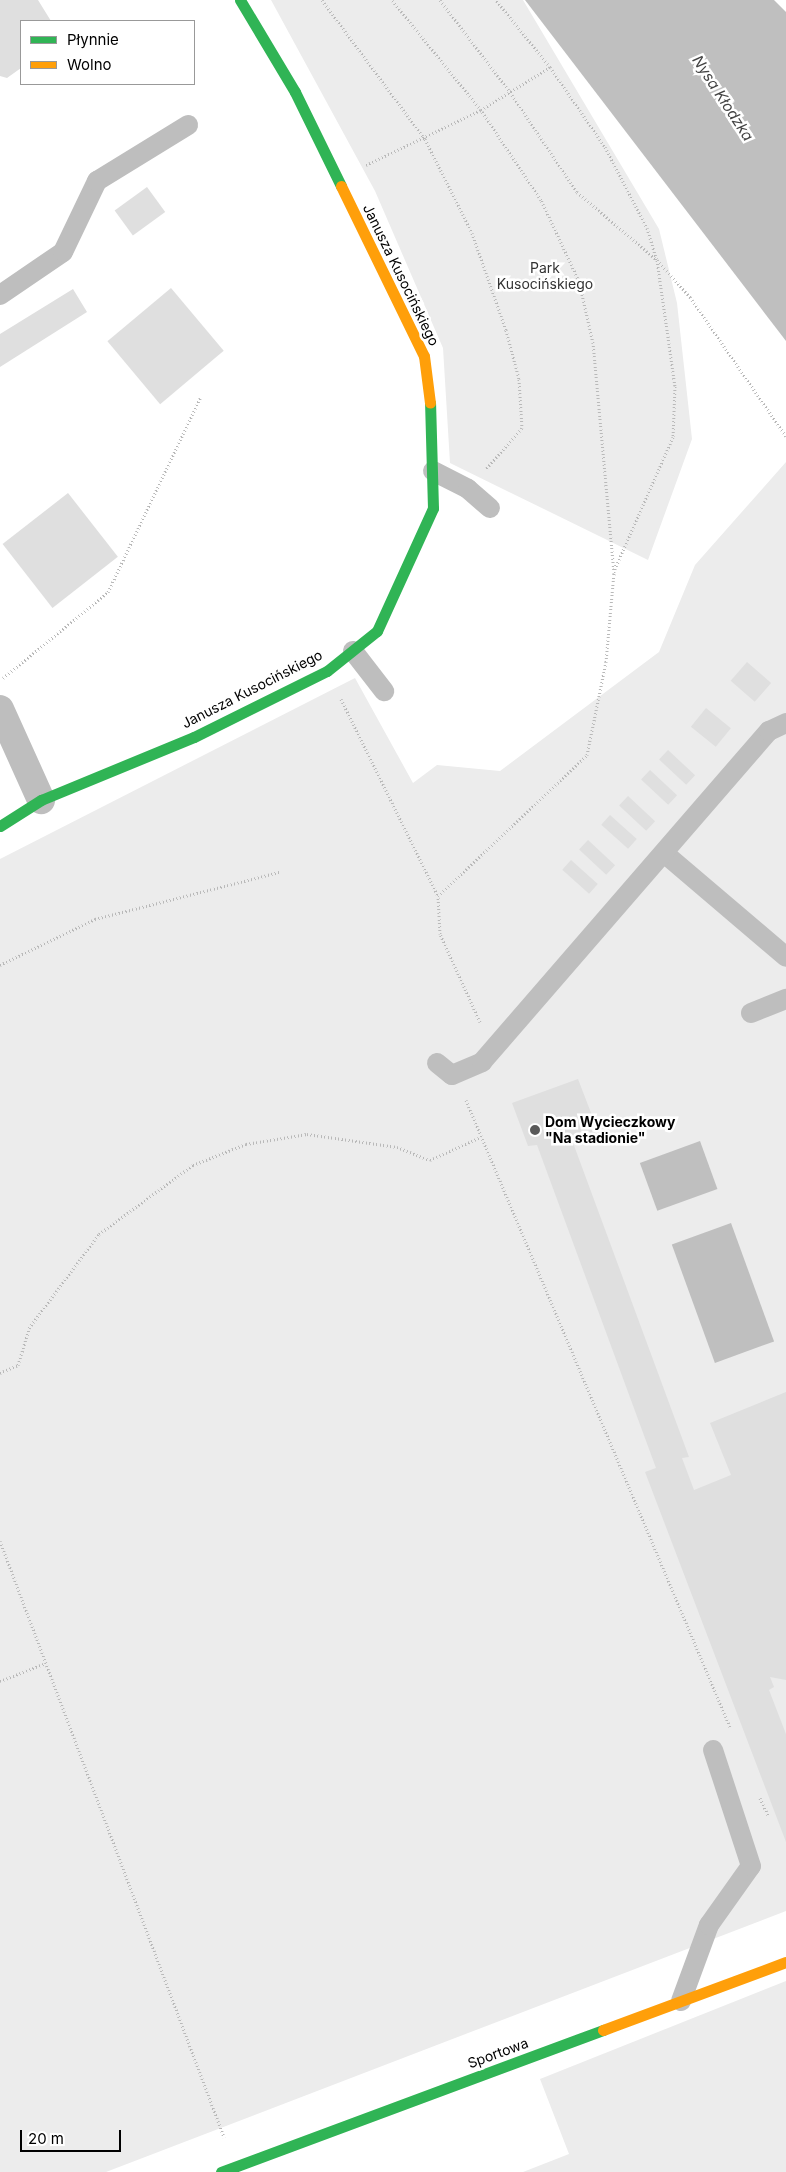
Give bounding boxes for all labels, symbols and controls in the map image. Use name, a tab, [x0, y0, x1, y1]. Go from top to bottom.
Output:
legend	[20, 20, 195, 85]
text: Płynnie	[67, 30, 119, 49]
water label: Nysa Kłodzka	[689, 52, 757, 144]
text: Wolno	[67, 55, 112, 74]
street label: Janusza Kusocińskiego	[359, 201, 443, 349]
park label: Park Kusocińskiego	[497, 260, 593, 292]
street label: Janusza Kusocińskiego	[179, 646, 325, 732]
place label: Dom Wycieczkowy "Na stadionie"	[545, 1114, 675, 1146]
marker: Dom Wycieczkowy "Na stadionie"	[529, 1124, 541, 1136]
street label: Sportowa	[465, 2034, 531, 2072]
scale bar	[22, 2120, 124, 2152]
text: 20 m	[28, 2129, 64, 2148]

